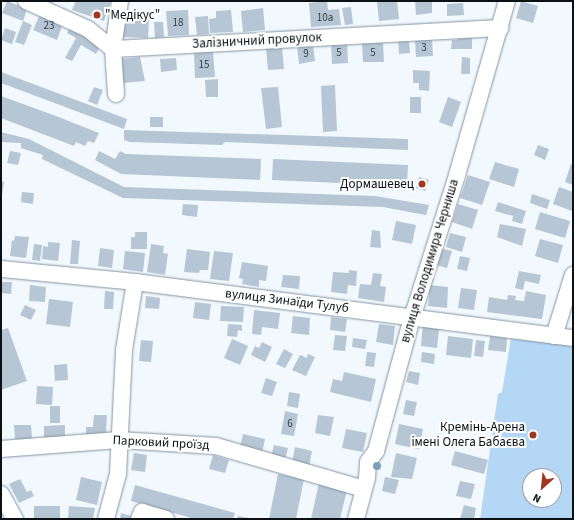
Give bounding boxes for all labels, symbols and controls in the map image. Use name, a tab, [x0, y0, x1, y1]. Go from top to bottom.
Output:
place label: "Медікус"	[105, 7, 160, 23]
marker: "Медікус"	[92, 10, 102, 20]
house number: 10а	[317, 11, 333, 25]
house number: 18	[173, 16, 183, 30]
house number: 23	[44, 19, 54, 33]
street label: Залізничний провулок	[192, 30, 322, 52]
house number: 3	[421, 41, 427, 55]
house number: 5	[336, 46, 342, 60]
house number: 5	[370, 46, 376, 60]
house number: 9	[303, 47, 309, 61]
house number: 15	[199, 58, 209, 72]
place label: Дормашевец	[340, 176, 414, 192]
street label: вулиця Володимира Черниша	[398, 177, 462, 345]
marker: Дормашевец	[417, 179, 427, 189]
street label: вулиця Зинаїди Тулуб	[224, 286, 350, 316]
house number: 6	[287, 417, 293, 431]
place label: Кремінь-Арена імені Олега Бабаєва	[411, 420, 525, 451]
marker: Кремінь-Арена імені Олега Бабаєва	[528, 430, 538, 440]
street label: Парковий проїзд	[112, 433, 210, 453]
north arrow	[522, 468, 562, 508]
text: N	[530, 490, 543, 507]

